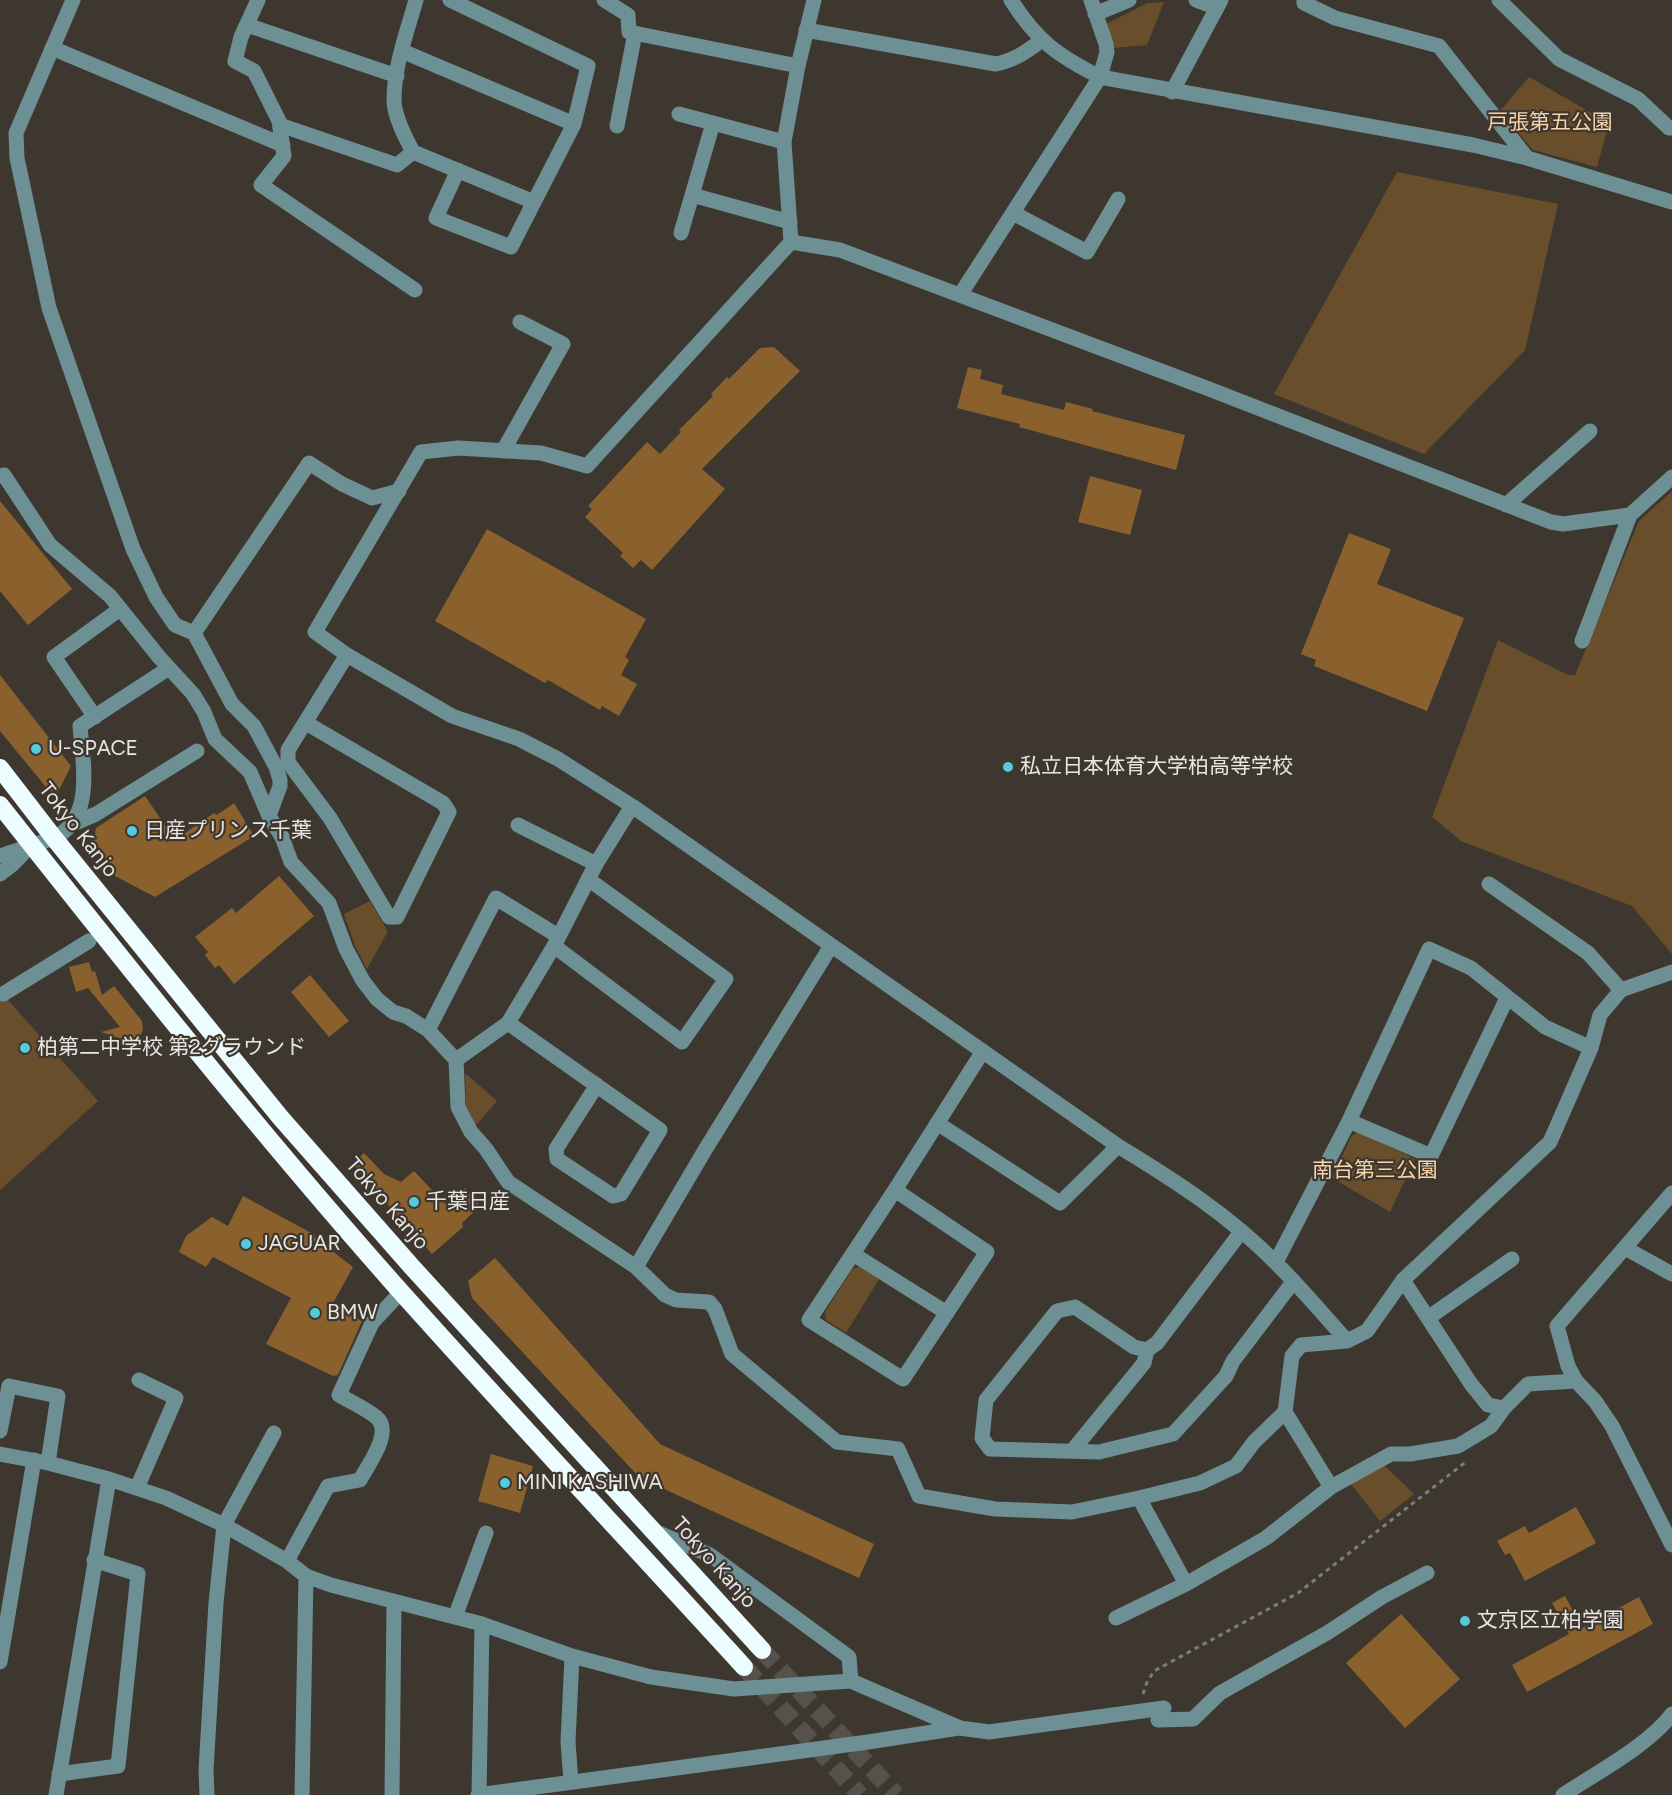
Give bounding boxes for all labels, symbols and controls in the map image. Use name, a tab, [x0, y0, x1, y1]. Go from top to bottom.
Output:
park label: 戸張第五公園	[1487, 110, 1613, 136]
place label: U-SPACE	[48, 736, 138, 762]
marker: U-SPACE	[29, 742, 43, 756]
place label: 私立日本体育大学柏高等学校	[1020, 754, 1293, 780]
marker: 私立日本体育大学柏高等学校	[1001, 760, 1015, 774]
street label: Tokyo Kanjo	[33, 777, 123, 883]
place label: 日産プリンス千葉	[144, 818, 312, 844]
marker: 日産プリンス千葉	[125, 824, 139, 838]
place label: 柏第二中学校 第2グラウンド	[37, 1035, 306, 1061]
marker: 柏第二中学校 第2グラウンド	[18, 1041, 32, 1055]
street label: Tokyo Kanjo	[340, 1153, 434, 1255]
park label: 南台第三公園	[1312, 1158, 1438, 1184]
place label: 千葉日産	[426, 1189, 510, 1215]
marker: 千葉日産	[407, 1195, 421, 1209]
place label: JAGUAR	[258, 1231, 341, 1257]
marker: JAGUAR	[239, 1237, 253, 1251]
place label: BMW	[327, 1300, 378, 1326]
marker: BMW	[308, 1306, 322, 1320]
place label: MINI KASHIWA	[517, 1470, 663, 1496]
marker: MINI KASHIWA	[498, 1476, 512, 1490]
street label: Tokyo Kanjo	[667, 1512, 761, 1614]
place label: 文京区立柏学園	[1477, 1608, 1624, 1634]
marker: 文京区立柏学園	[1458, 1614, 1472, 1628]

